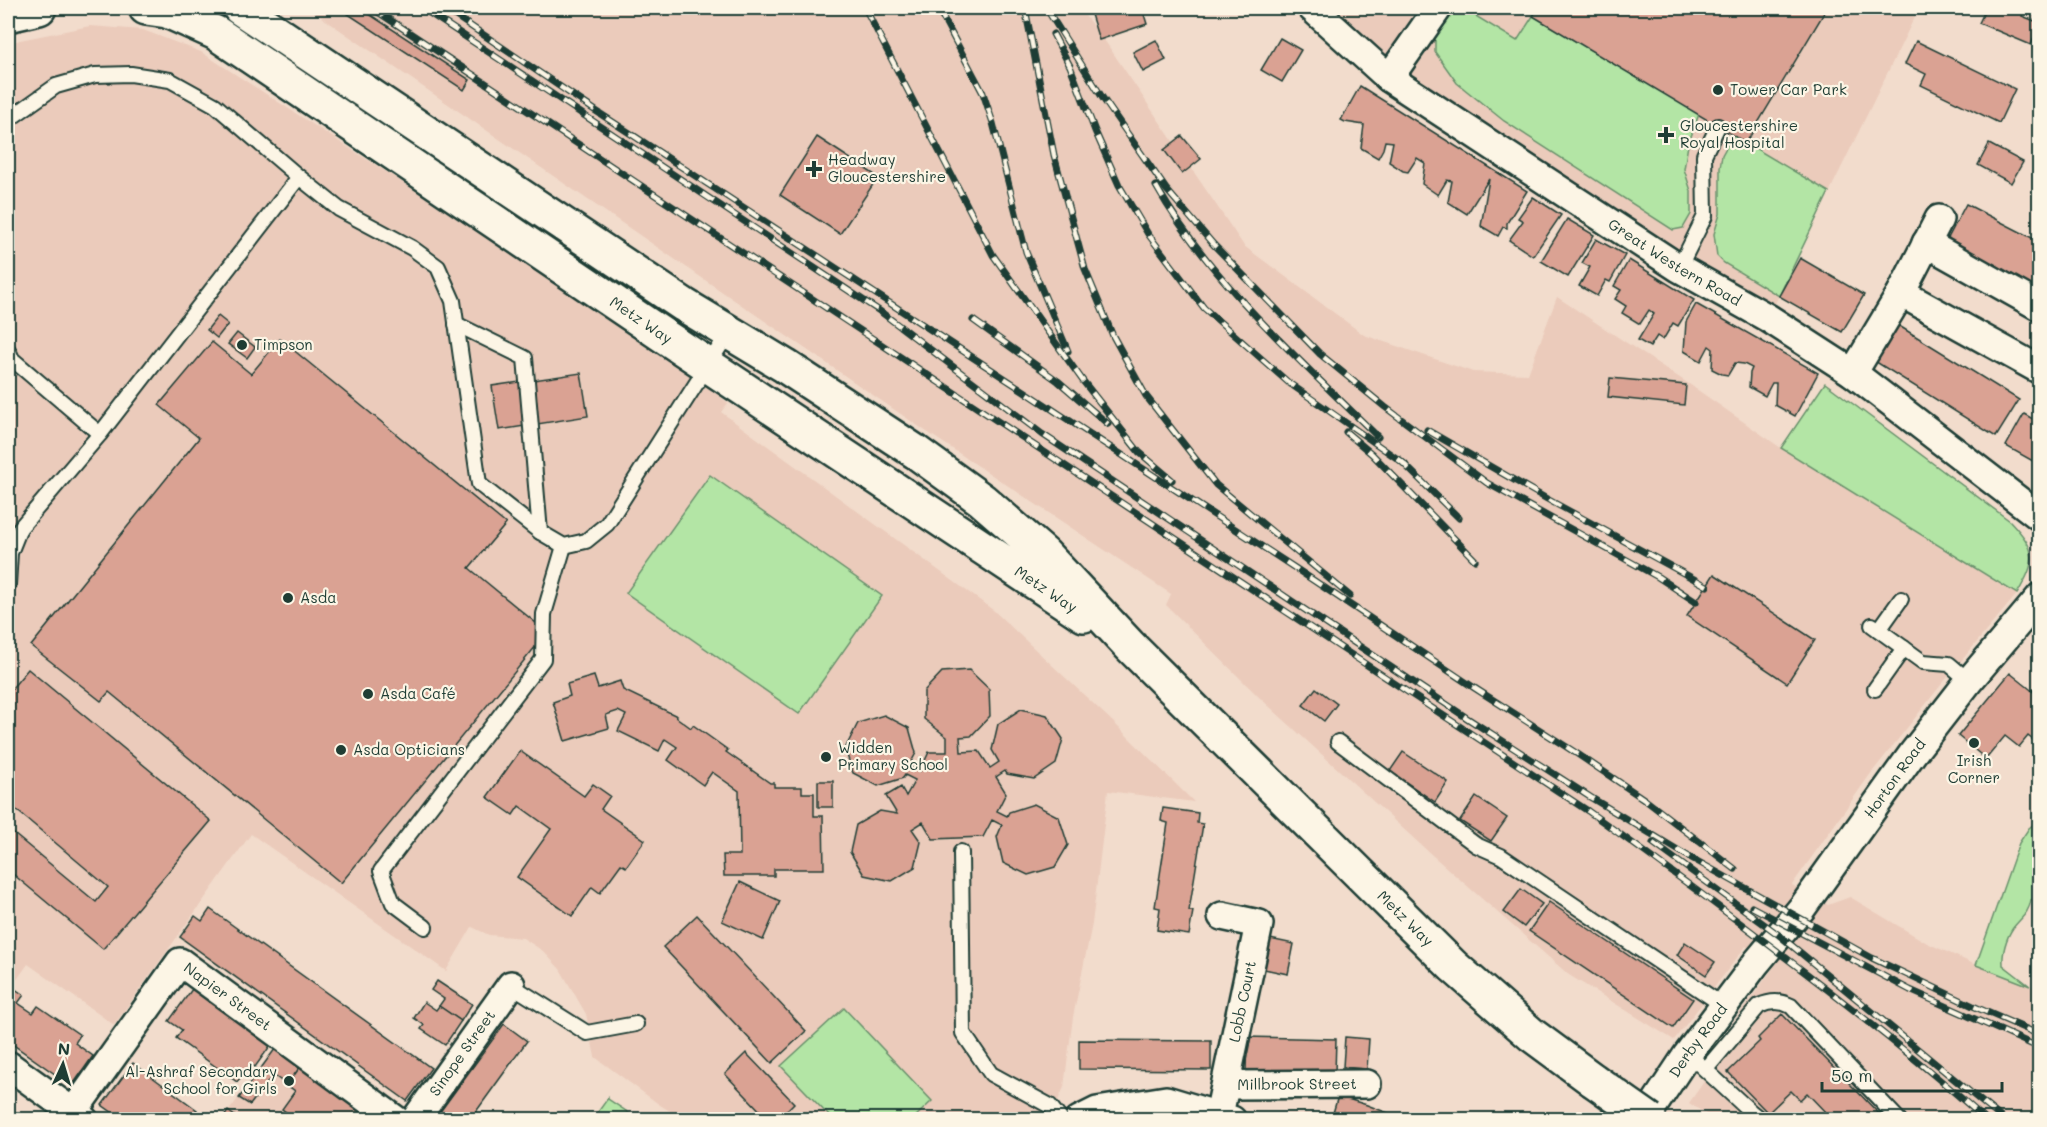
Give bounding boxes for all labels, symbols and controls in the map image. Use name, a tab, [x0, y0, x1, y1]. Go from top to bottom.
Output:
place label: Tower Car Park	[1730, 79, 1847, 99]
marker: Tower Car Park	[1711, 83, 1725, 97]
place label: Gloucestershire Royal Hospital	[1680, 115, 1798, 152]
marker: Gloucestershire Royal Hospital	[1657, 126, 1675, 144]
place label: Headway Gloucestershire	[828, 149, 946, 186]
marker: Headway Gloucestershire	[805, 160, 823, 178]
street label: Great Western Road	[1605, 213, 1745, 310]
street label: Metz Way	[606, 291, 677, 348]
place label: Timpson	[254, 334, 313, 354]
marker: Timpson	[235, 338, 249, 352]
street label: Metz Way	[1011, 561, 1082, 617]
place label: Asda	[300, 587, 337, 607]
marker: Asda	[281, 591, 295, 605]
place label: Asda Café	[380, 683, 456, 703]
marker: Asda Café	[361, 687, 375, 701]
street label: Horton Road	[1859, 734, 1930, 822]
marker: Irish Corner	[1967, 736, 1981, 750]
place label: Widden Primary School	[838, 737, 948, 774]
place label: Asda Opticians	[353, 739, 465, 759]
marker: Asda Opticians	[334, 743, 348, 757]
marker: Widden Primary School	[819, 750, 833, 764]
place label: Irish Corner	[1948, 750, 2000, 787]
street label: Metz Way	[1373, 886, 1438, 950]
street label: Napier Street	[180, 957, 276, 1035]
street label: Lobb Court	[1224, 959, 1260, 1044]
street label: Derby Road	[1664, 999, 1731, 1081]
street label: Sinope Street	[424, 1005, 499, 1100]
north arrow	[33, 1034, 93, 1094]
text: N	[57, 1038, 71, 1059]
scale bar	[1822, 1055, 2002, 1093]
place label: Al-Ashraf Secondary School for Girls	[125, 1061, 277, 1098]
text: 50 m	[1831, 1063, 1873, 1087]
street label: Millbrook Street	[1237, 1073, 1357, 1094]
marker: Al-Ashraf Secondary School for Girls	[282, 1074, 296, 1088]

